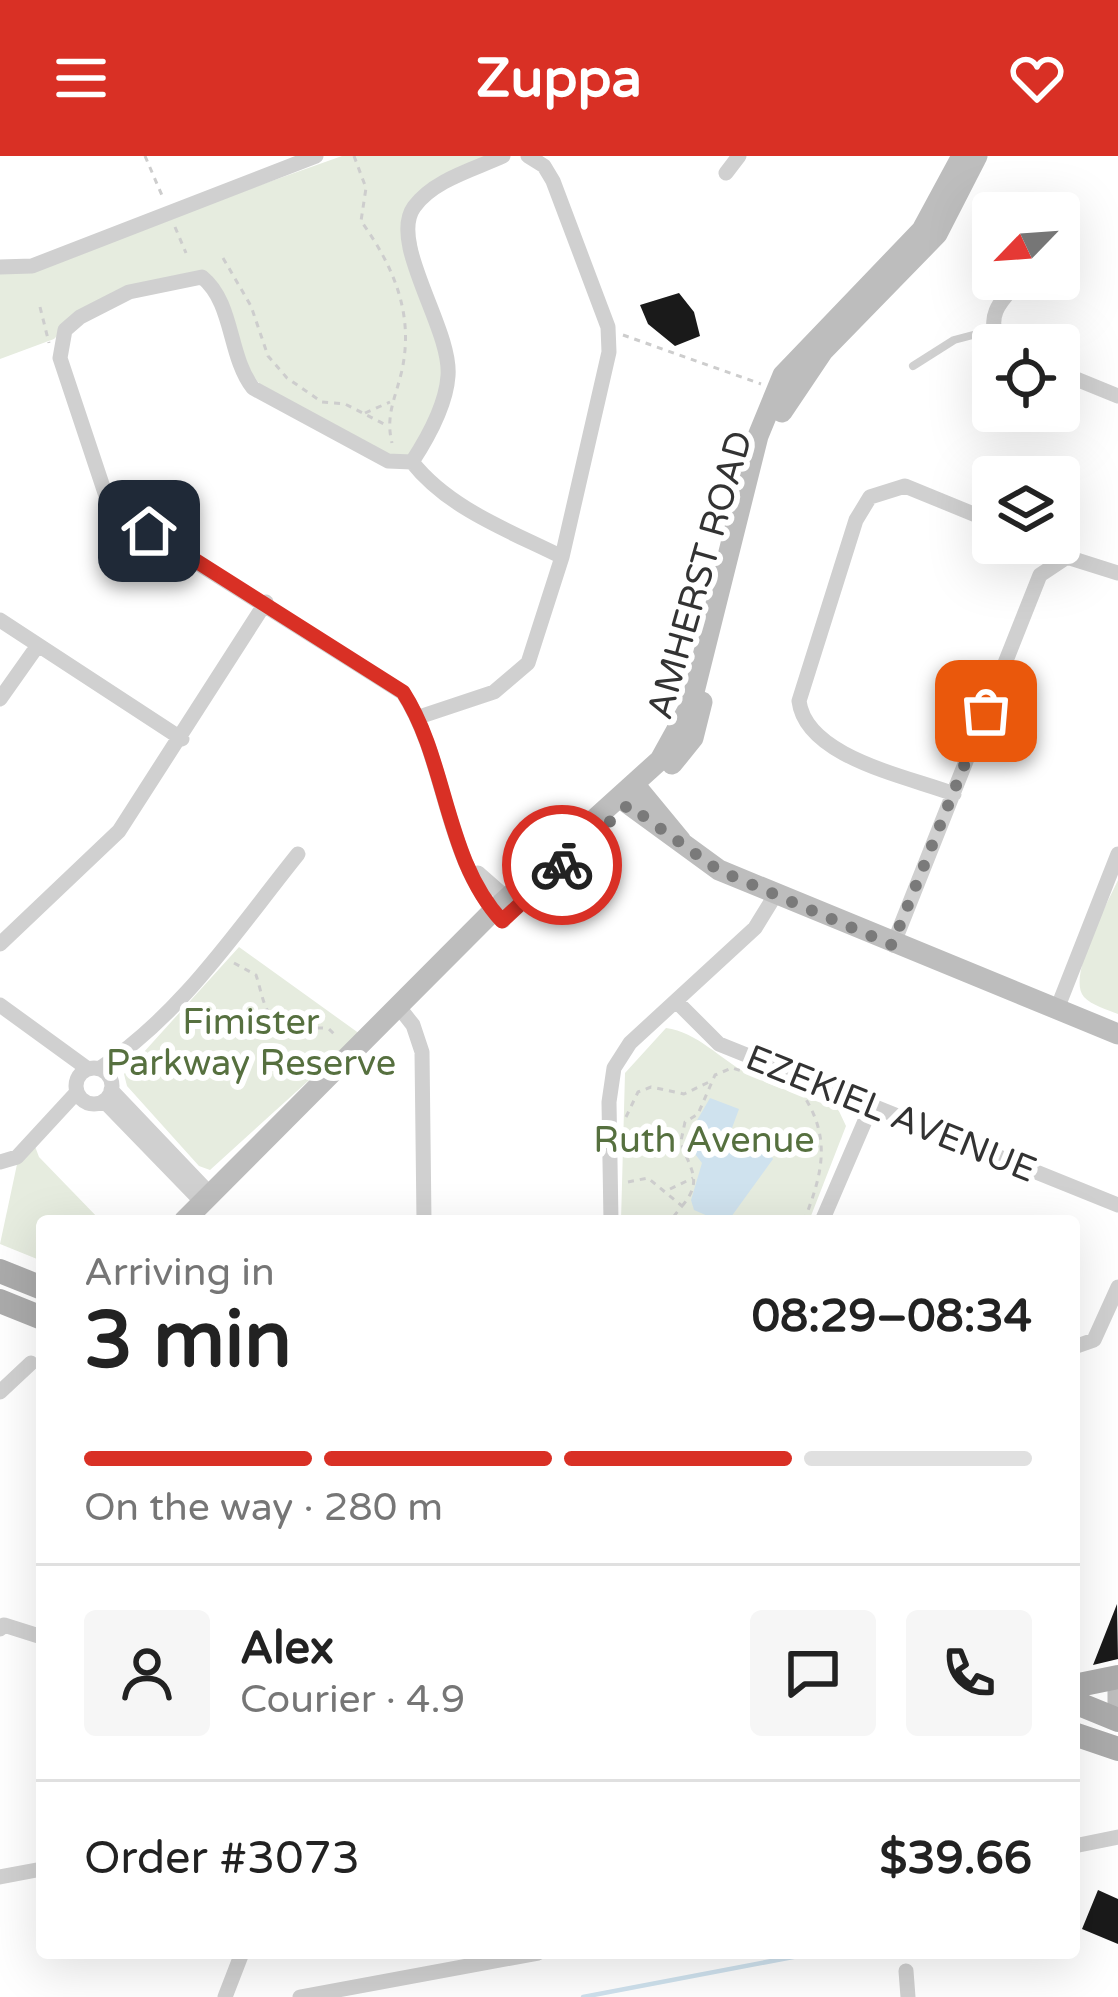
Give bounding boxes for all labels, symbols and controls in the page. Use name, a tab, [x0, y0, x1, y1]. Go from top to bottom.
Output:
icon: menu	[48, 45, 114, 111]
icon: heart	[1004, 45, 1070, 111]
text: Zuppa	[476, 46, 642, 111]
north arrow	[972, 192, 1080, 300]
map controls	[972, 192, 1080, 564]
button: locate	[972, 324, 1080, 432]
street label: AMHERST ROAD	[638, 426, 762, 724]
button: layers	[972, 456, 1080, 564]
pin	[98, 480, 200, 582]
icon: home	[116, 498, 182, 564]
pin	[935, 660, 1037, 762]
icon: bag	[953, 678, 1019, 744]
courier	[502, 805, 622, 925]
icon: bike	[529, 832, 595, 898]
park label: Fimister Parkway Reserve	[106, 1001, 396, 1085]
street label: EZEKIEL AVENUE	[740, 1036, 1042, 1192]
park label: Ruth Avenue	[593, 1119, 815, 1162]
text: Arriving in	[84, 1249, 275, 1296]
text: 08:29–08:34	[752, 1290, 1032, 1344]
text: 3 min	[84, 1294, 292, 1388]
text: On the way · 280 m	[84, 1484, 443, 1531]
button: person	[84, 1610, 210, 1736]
button: chat	[750, 1610, 876, 1736]
button: phone	[906, 1610, 1032, 1736]
text: Alex	[240, 1622, 334, 1676]
text: Courier · 4.9	[240, 1676, 465, 1723]
text: Order #3073	[84, 1832, 360, 1886]
text: $39.66	[880, 1832, 1032, 1886]

